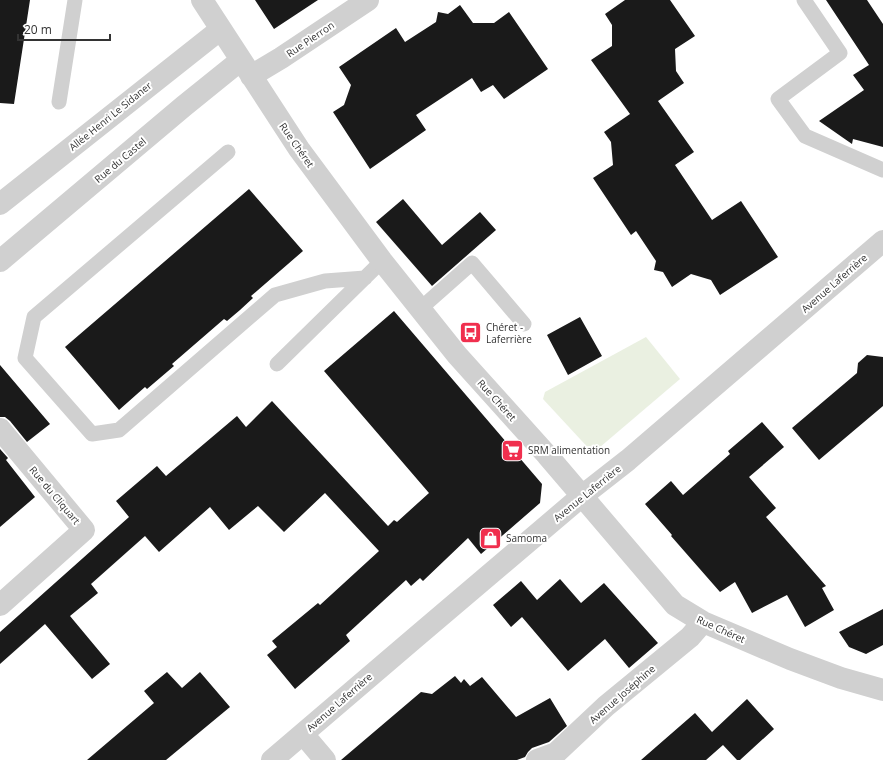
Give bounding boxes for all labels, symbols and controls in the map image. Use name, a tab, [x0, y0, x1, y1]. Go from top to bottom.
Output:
scale bar	[18, 16, 110, 42]
street label: Rue Pierron	[283, 18, 337, 60]
text: 20 m	[24, 21, 52, 38]
street label: Allée Henri Le Sidaner	[66, 78, 154, 154]
street label: Rue Chéret	[276, 120, 318, 171]
street label: Rue du Castel	[91, 134, 149, 186]
street label: Avenue Laferrière	[798, 250, 870, 316]
bus stop icon: Chéret - Laferrière	[457, 320, 483, 346]
place label: Chéret - Laferrière	[486, 320, 532, 346]
street label: Rue Chéret	[474, 376, 520, 424]
supermarket icon: SRM alimentation	[500, 437, 526, 463]
place label: SRM alimentation	[528, 443, 610, 457]
street label: Avenue Laferrière	[550, 461, 624, 525]
street label: Rue du Cliquart	[26, 463, 84, 527]
shop icon: Samoma	[478, 525, 504, 551]
place label: Samoma	[506, 531, 547, 545]
street label: Rue Chéret	[694, 612, 748, 646]
street label: Avenue Joséphine	[586, 661, 658, 727]
street label: Avenue Laferrière	[303, 669, 375, 735]

